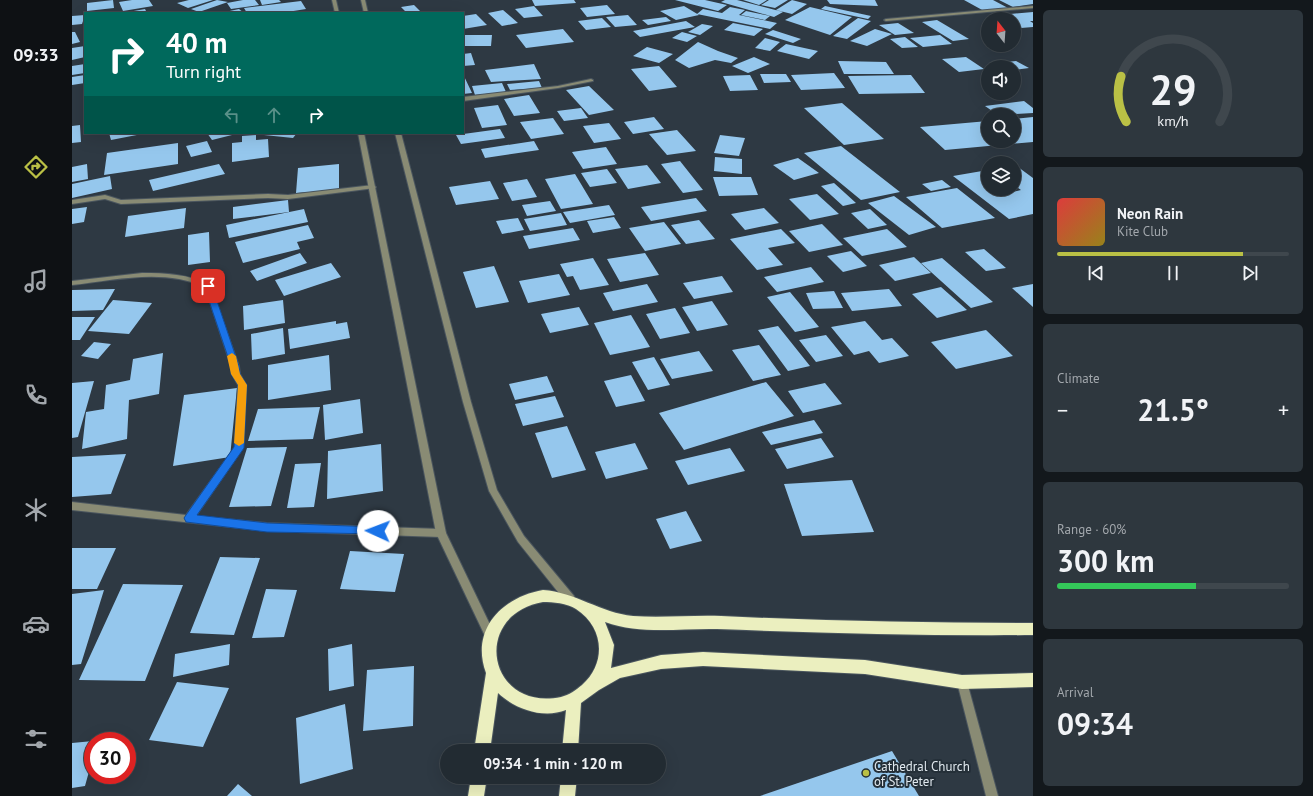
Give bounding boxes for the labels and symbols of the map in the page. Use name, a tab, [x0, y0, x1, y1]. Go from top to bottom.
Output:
north arrow	[981, 12, 1021, 52]
pin	[191, 269, 225, 303]
position arrow	[357, 510, 399, 552]
speed limit sign: 30	[84, 732, 136, 784]
place label: Cathedral Church of St. Peter	[874, 758, 970, 790]
marker: Cathedral Church of St. Peter	[861, 768, 871, 778]

